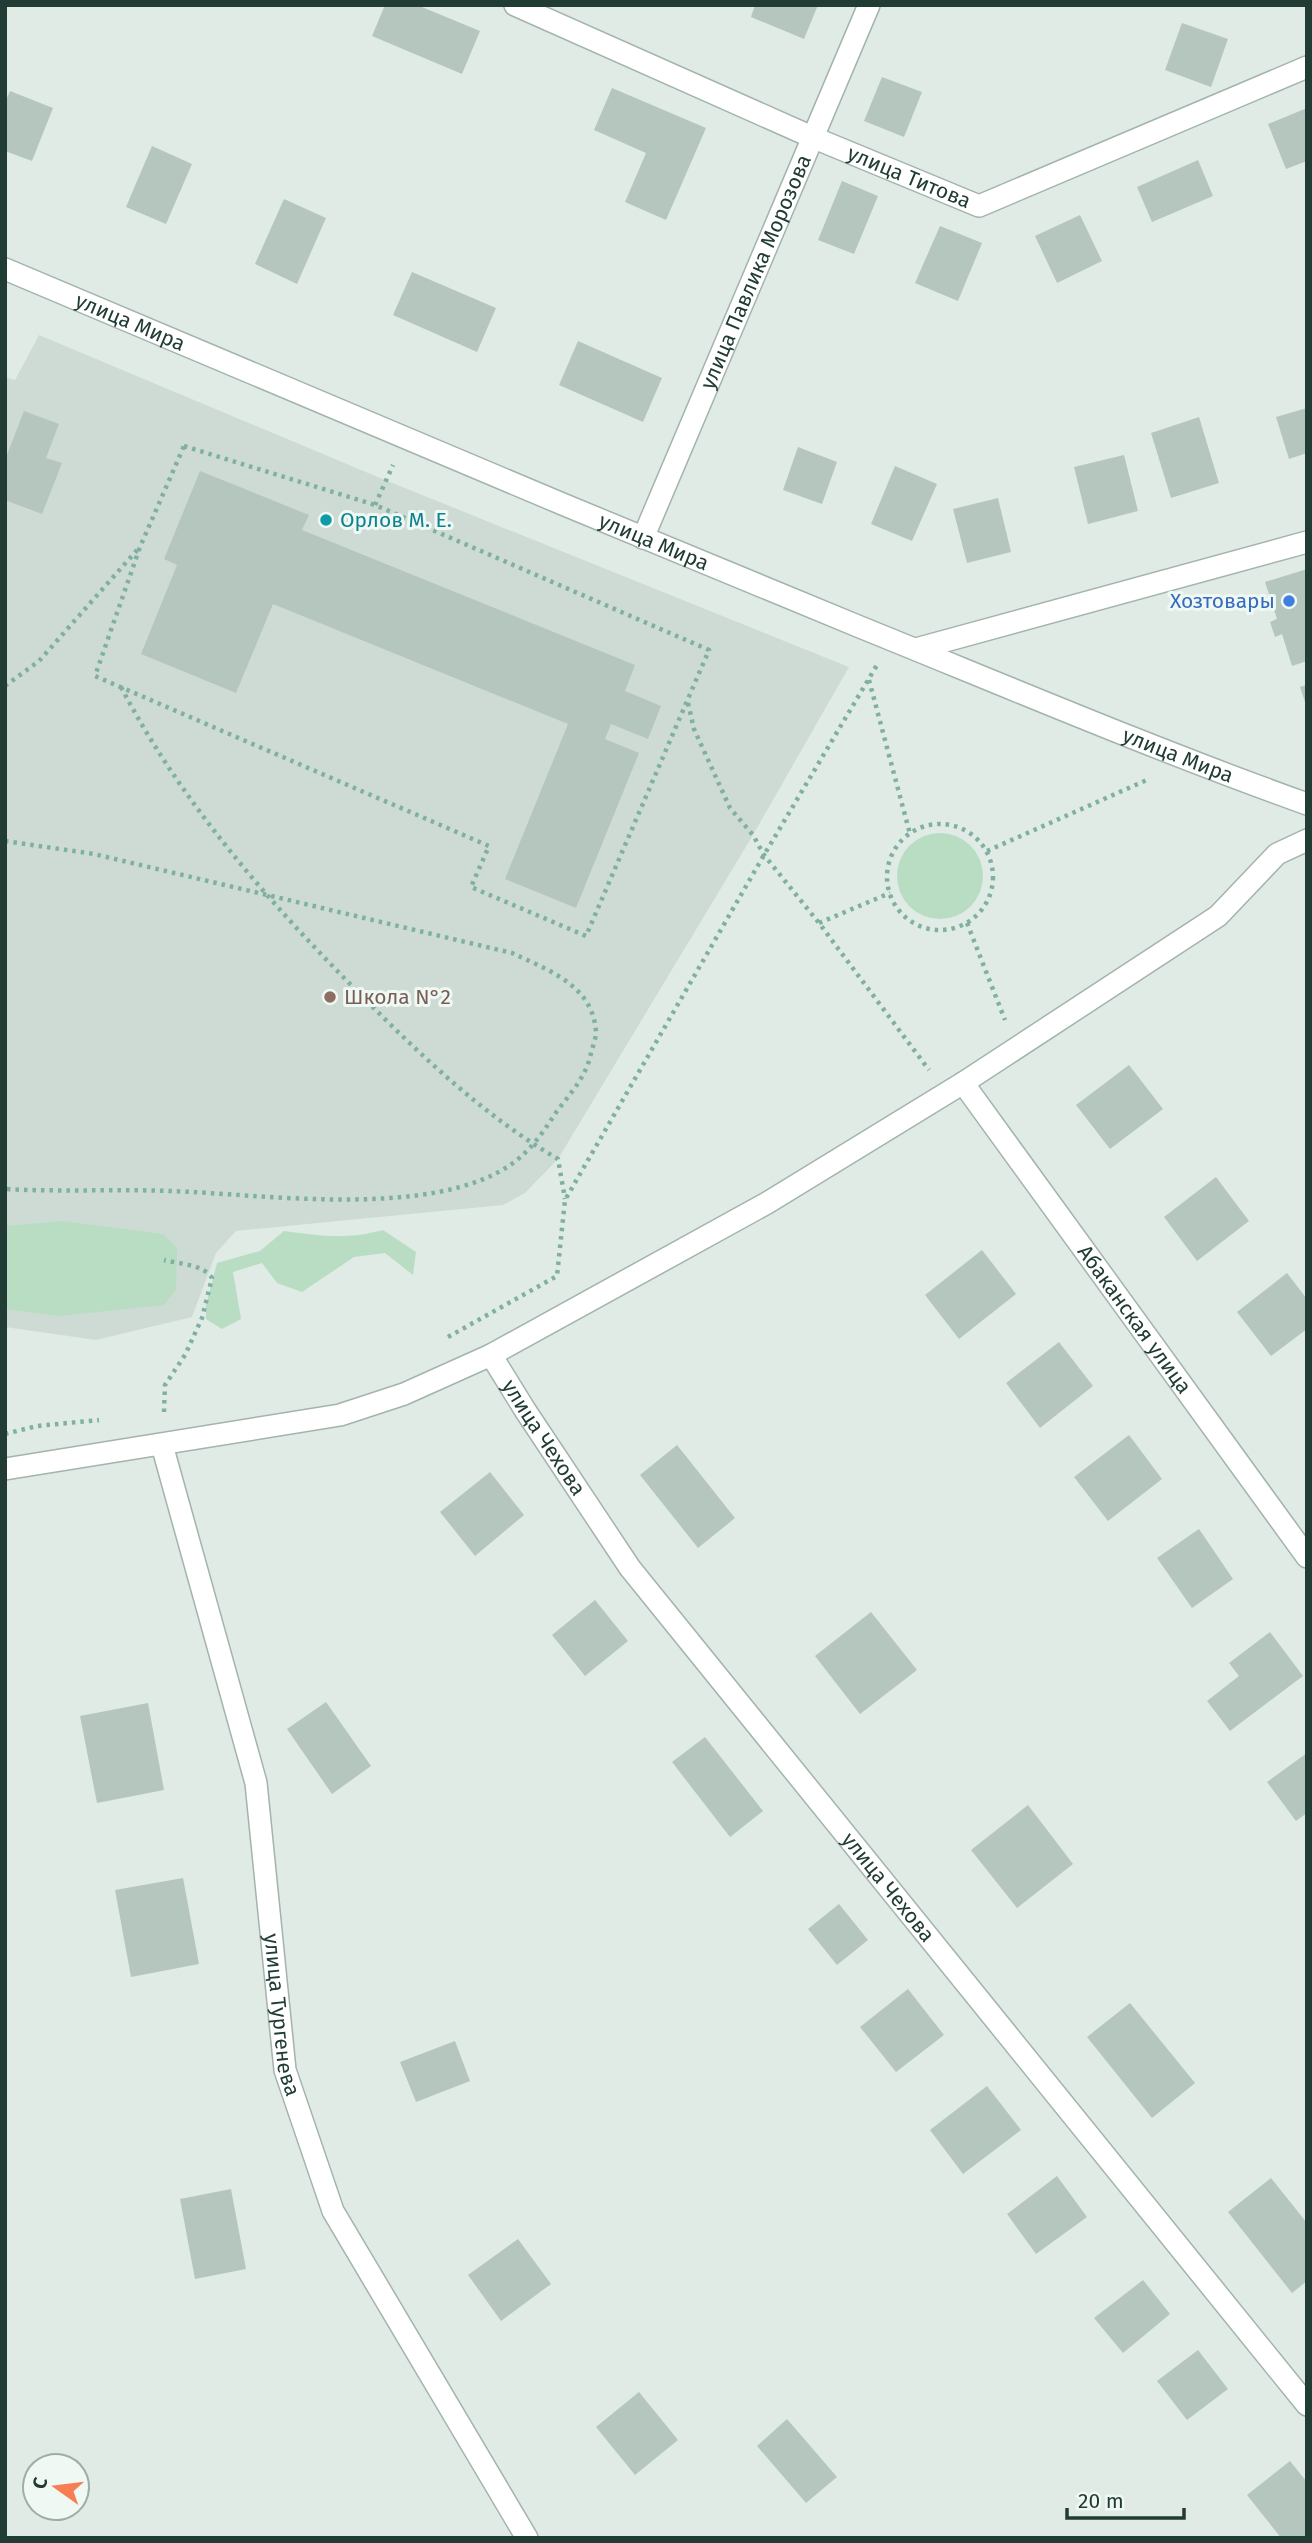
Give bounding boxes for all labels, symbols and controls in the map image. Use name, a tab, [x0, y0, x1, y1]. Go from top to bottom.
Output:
street label: улица Титова	[843, 140, 975, 214]
street label: улица Павлика Морозова	[695, 151, 817, 393]
street label: улица Мира	[71, 287, 189, 357]
place label: Орлов М. Е.	[340, 507, 452, 533]
street label: улица Мира	[595, 508, 713, 576]
marker: Орлов М. Е.	[318, 512, 334, 528]
place label: Хозтовары	[1170, 588, 1275, 614]
marker: Хозтовары	[1281, 593, 1297, 609]
street label: улица Мира	[1119, 722, 1237, 789]
place label: Школа N°2	[344, 984, 451, 1010]
marker: Школа N°2	[322, 989, 338, 1005]
street label: Абаканская улица	[1072, 1240, 1197, 1399]
street label: улица Чехова	[496, 1375, 591, 1501]
street label: улица Чехова	[836, 1827, 940, 1947]
street label: улица Тургенева	[258, 1932, 306, 2099]
north arrow	[21, 2452, 91, 2522]
text: С	[28, 2475, 52, 2491]
scale bar	[1067, 2476, 1184, 2520]
text: 20 m	[1078, 2488, 1124, 2514]

